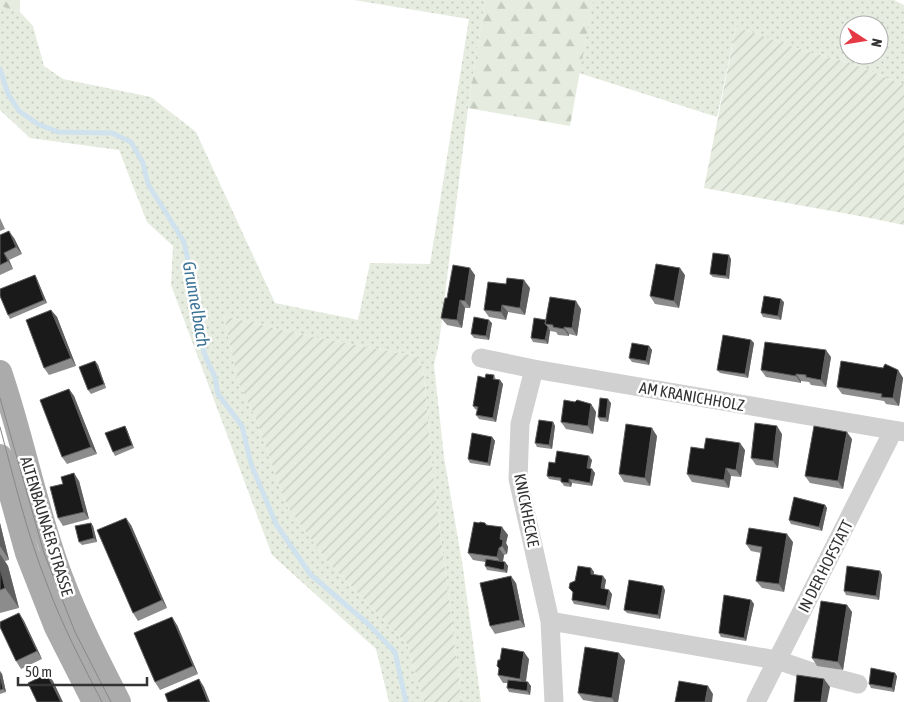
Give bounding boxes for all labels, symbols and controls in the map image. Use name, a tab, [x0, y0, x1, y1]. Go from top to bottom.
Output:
north arrow	[839, 15, 889, 65]
text: N	[868, 37, 885, 48]
water label: Grunnelbach	[179, 260, 214, 348]
street label: AM KRANICHHOLZ	[638, 378, 746, 414]
street label: ALTENBAUNAER STRASSE	[17, 454, 77, 598]
street label: KNICKHECKE	[511, 472, 543, 548]
street label: IN DER HOFSTATT	[794, 517, 856, 615]
scale bar	[18, 654, 146, 686]
text: 50 m	[25, 663, 52, 680]

